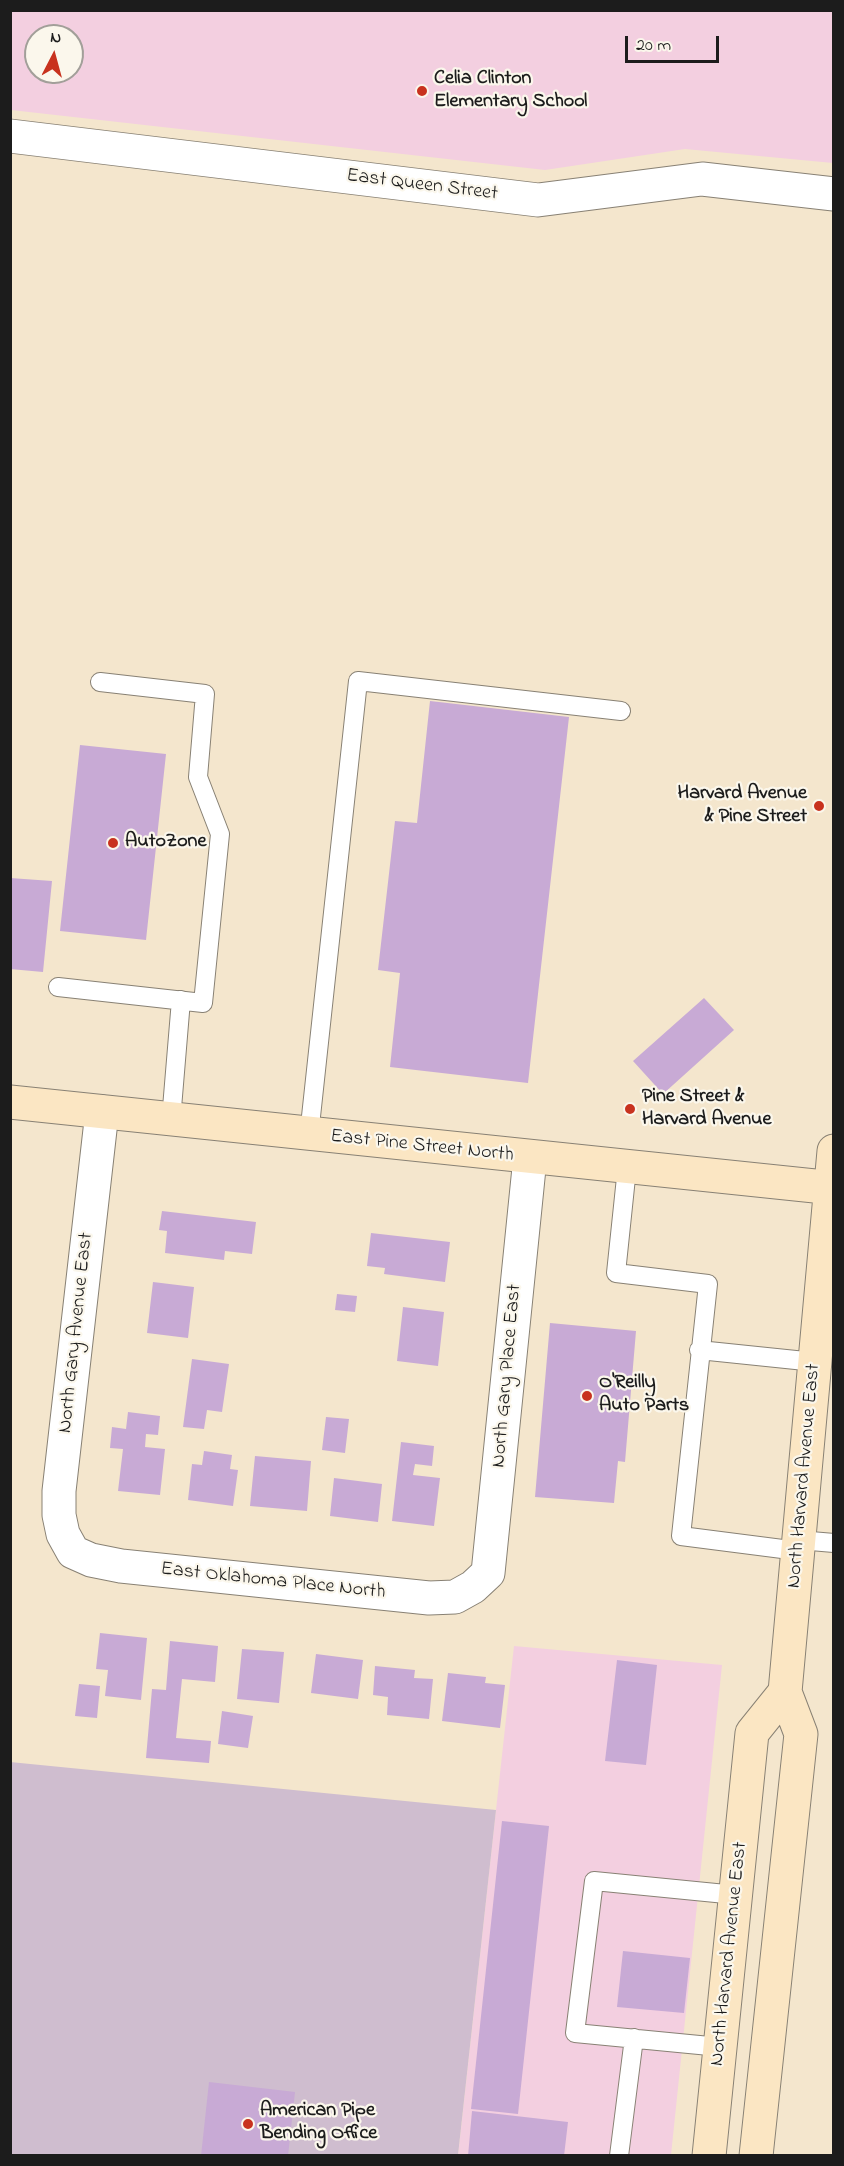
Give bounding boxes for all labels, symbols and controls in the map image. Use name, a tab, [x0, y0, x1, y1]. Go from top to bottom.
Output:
north arrow	[24, 24, 84, 84]
scale bar	[628, 24, 722, 62]
text: N	[49, 26, 62, 51]
text: 20 m	[636, 33, 671, 59]
place label: Celia Clinton Elementary School	[434, 68, 587, 115]
marker: Celia Clinton Elementary School	[415, 84, 429, 98]
street label: East Queen Street	[345, 165, 499, 207]
place label: Harvard Avenue & Pine Street	[678, 783, 807, 830]
marker: Harvard Avenue & Pine Street	[812, 799, 826, 813]
place label: AutoZone	[125, 831, 206, 855]
marker: AutoZone	[106, 836, 120, 850]
place label: Pine Street & Harvard Avenue	[642, 1086, 771, 1133]
marker: Pine Street & Harvard Avenue	[623, 1102, 637, 1116]
street label: East Pine Street North	[329, 1125, 515, 1169]
street label: North Gary Avenue East	[55, 1231, 99, 1435]
street label: North Gary Place East	[488, 1283, 528, 1469]
street label: North Harvard Avenue East	[783, 1363, 827, 1589]
place label: O'Reilly Auto Parts	[599, 1372, 689, 1419]
marker: O'Reilly Auto Parts	[580, 1389, 594, 1403]
street label: East Oklahoma Place North	[159, 1558, 387, 1606]
street label: North Harvard Avenue East	[706, 1841, 754, 2067]
place label: American Pipe Bending Office	[260, 2100, 377, 2147]
marker: American Pipe Bending Office	[241, 2117, 255, 2131]

